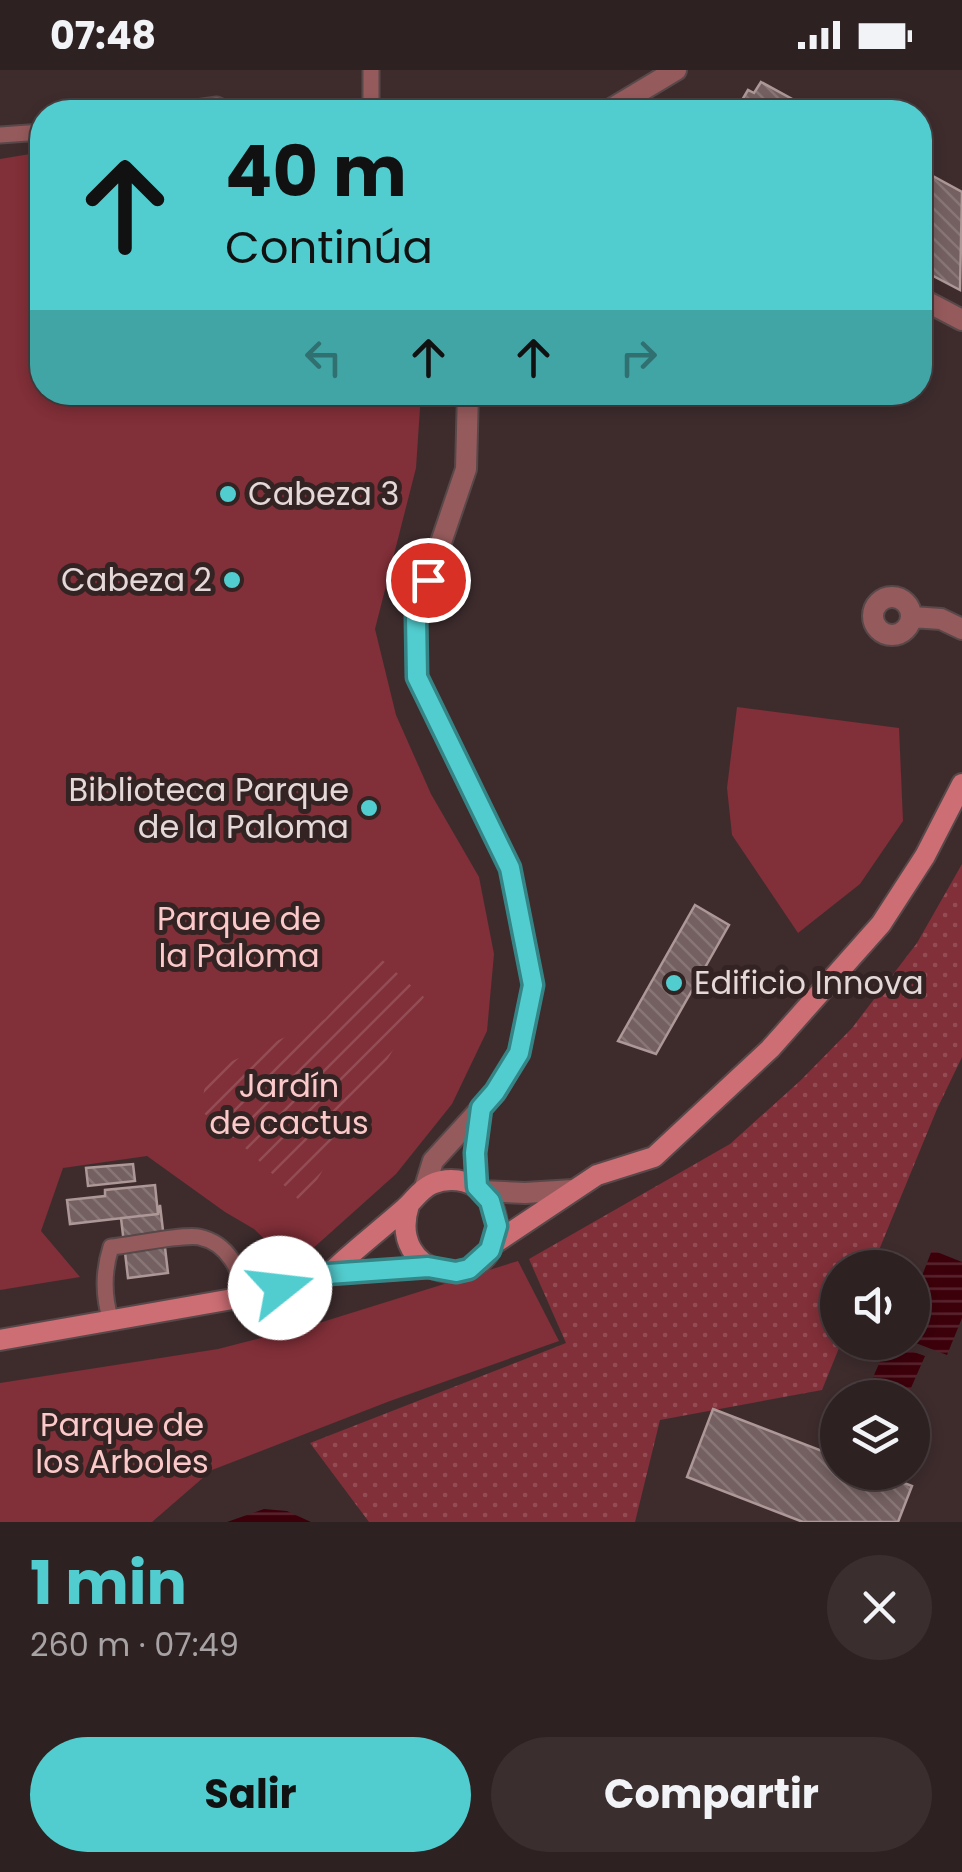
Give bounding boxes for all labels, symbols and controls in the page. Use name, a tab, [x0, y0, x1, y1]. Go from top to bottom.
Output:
text: 07:48	[50, 9, 156, 62]
text: 40 m	[225, 122, 407, 221]
icon: ahead	[60, 140, 190, 270]
text: Continúa	[225, 216, 433, 279]
icon: left	[296, 330, 351, 385]
icon: ahead	[401, 330, 456, 385]
icon: ahead	[506, 330, 561, 385]
icon: right	[611, 330, 666, 385]
place label: Cabeza 3	[248, 471, 399, 516]
marker: Cabeza 3	[217, 483, 239, 505]
pin	[386, 538, 471, 623]
icon: arrive	[401, 553, 456, 608]
place label: Cabeza 2	[61, 557, 212, 602]
marker: Cabeza 2	[221, 569, 243, 591]
place label: Biblioteca Parque de la Paloma	[69, 767, 349, 849]
marker: Biblioteca Parque de la Paloma	[358, 797, 380, 819]
park label: Parque de la Paloma	[157, 896, 321, 978]
place label: Edificio Innova	[694, 960, 924, 1005]
marker: Edificio Innova	[663, 972, 685, 994]
park label: Jardín de cactus	[209, 1063, 369, 1145]
position arrow	[228, 1236, 332, 1340]
map controls	[820, 1250, 930, 1490]
button: sound	[820, 1250, 930, 1360]
button: layers	[820, 1380, 930, 1490]
park label: Parque de los Arboles	[35, 1402, 209, 1484]
text: 1 min	[30, 1541, 187, 1625]
button: close	[827, 1555, 932, 1660]
text: 260 m · 07:49	[30, 1622, 239, 1667]
button: Salir	[30, 1737, 471, 1852]
button: Compartir	[491, 1737, 932, 1852]

